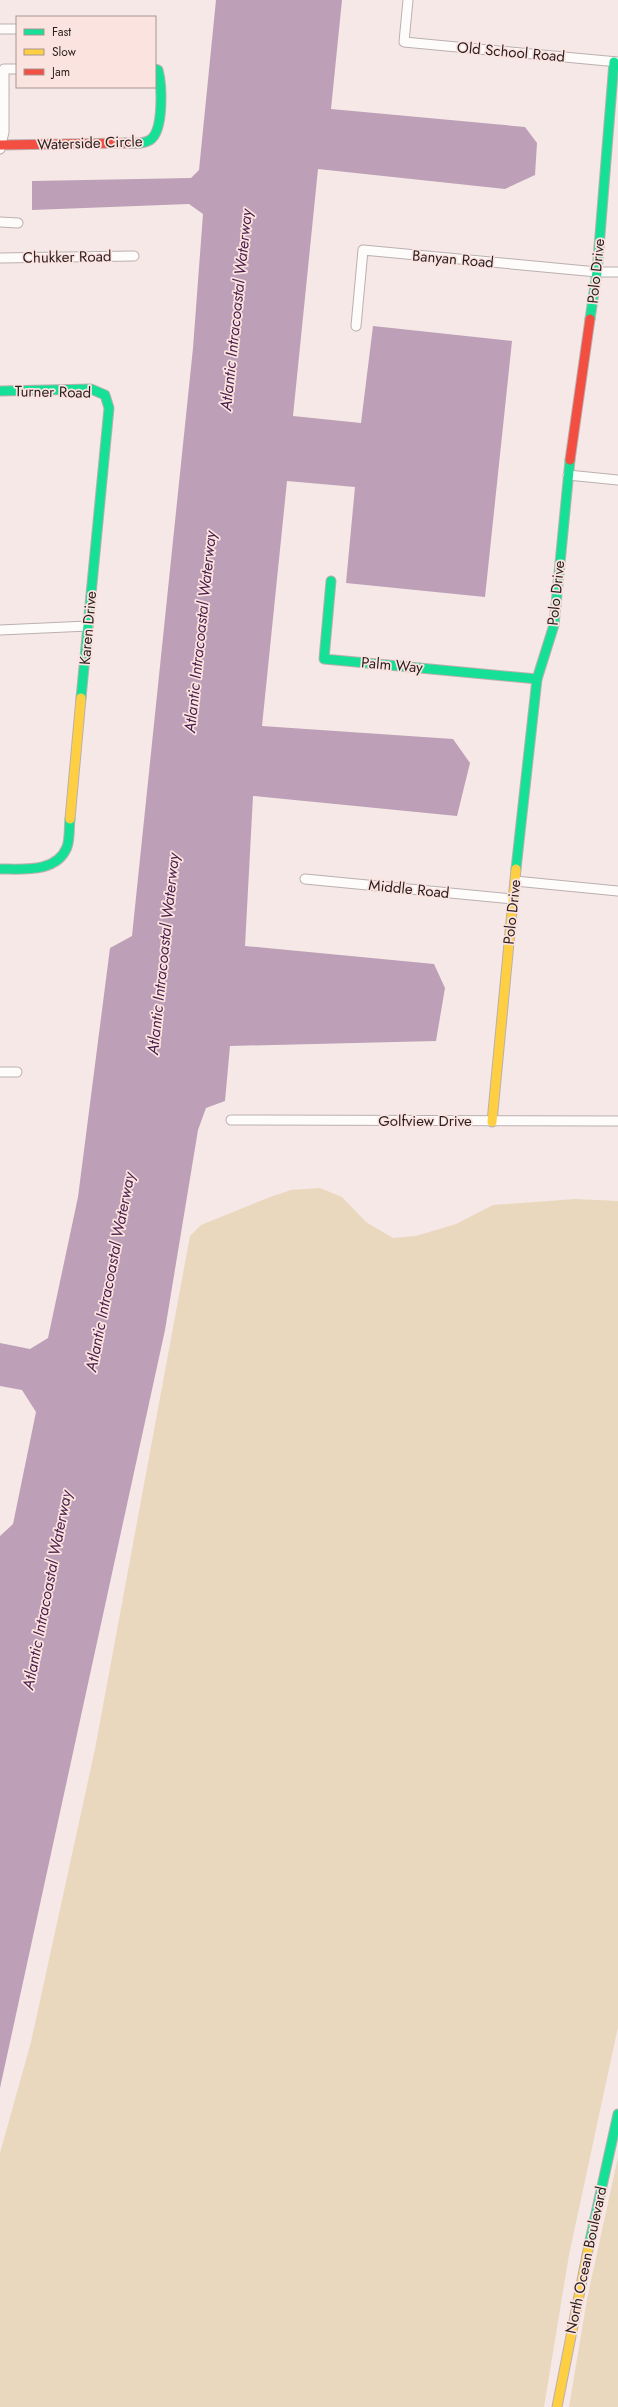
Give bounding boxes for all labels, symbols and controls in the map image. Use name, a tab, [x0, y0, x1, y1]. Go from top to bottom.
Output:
legend	[16, 16, 156, 88]
text: Fast	[52, 23, 71, 41]
street label: Old School Road	[456, 36, 566, 68]
text: Slow	[52, 43, 77, 61]
text: Jam	[50, 63, 70, 81]
street label: Waterside Circle	[37, 130, 143, 156]
water label: Atlantic Intracoastal Waterway	[214, 207, 258, 413]
street label: Polo Drive	[582, 237, 610, 305]
street label: Banyan Road	[411, 244, 495, 274]
street label: Chukker Road	[22, 245, 112, 269]
street label: Turner Road	[15, 380, 91, 404]
water label: Atlantic Intracoastal Waterway	[178, 529, 222, 735]
street label: Polo Drive	[542, 559, 570, 627]
street label: Karen Drive	[74, 590, 102, 666]
street label: Palm Way	[360, 651, 424, 679]
water label: Atlantic Intracoastal Waterway	[141, 851, 185, 1057]
street label: Middle Road	[367, 874, 451, 904]
street label: Polo Drive	[498, 878, 526, 946]
street label: Golfview Drive	[378, 1110, 472, 1132]
water label: Atlantic Intracoastal Waterway	[79, 1169, 141, 1375]
water label: Atlantic Intracoastal Waterway	[16, 1487, 78, 1693]
street label: North Ocean Boulevard	[560, 2184, 612, 2336]

